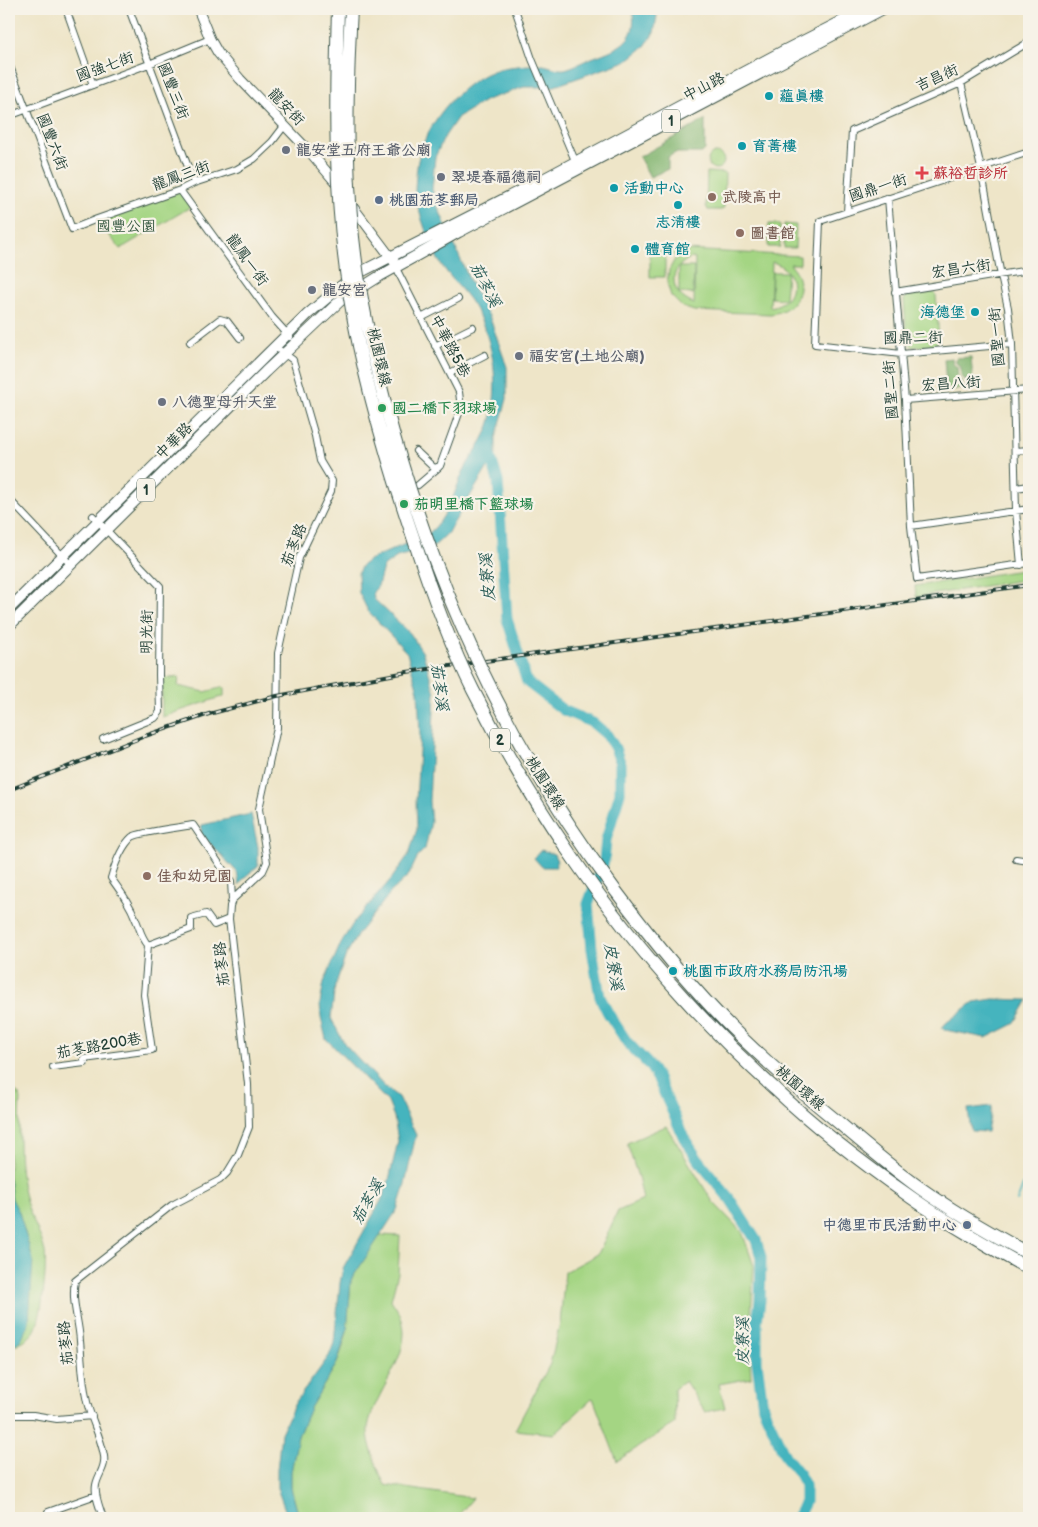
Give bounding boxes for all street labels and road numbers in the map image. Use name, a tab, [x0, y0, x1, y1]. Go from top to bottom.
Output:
street label: 國強七街	[74, 48, 136, 86]
street label: 國豐三街	[153, 60, 193, 122]
street label: 吉昌街	[913, 60, 961, 96]
street label: 中山路	[680, 68, 728, 106]
street label: 龍安街	[264, 84, 308, 130]
road number: 1	[662, 110, 680, 132]
street label: 國豐六街	[32, 111, 72, 173]
street label: 龍鳳三街	[150, 157, 212, 195]
street label: 國鼎一街	[847, 170, 909, 206]
street label: 龍鳳一街	[222, 230, 272, 290]
street label: 宏昌六街	[930, 255, 992, 283]
street label: 國聖一街	[985, 306, 1009, 368]
street label: 中華路5巷	[426, 311, 474, 381]
street label: 桃園環線	[363, 326, 395, 388]
street label: 國鼎二街	[883, 328, 943, 348]
street label: 國聖二街	[879, 359, 903, 421]
street label: 宏昌八街	[920, 372, 982, 396]
street label: 中華路	[151, 418, 197, 464]
road number: 1	[137, 478, 155, 502]
street label: 茄苳路	[277, 521, 311, 569]
street label: 明光街	[137, 609, 157, 655]
road number: 2	[490, 728, 510, 752]
street label: 桃園環線	[521, 753, 569, 813]
street label: 茄苳路	[210, 941, 234, 987]
street label: 茄苳路200巷	[55, 1029, 143, 1063]
street label: 桃園環線	[771, 1061, 829, 1115]
street label: 茄苳路	[55, 1320, 77, 1366]

